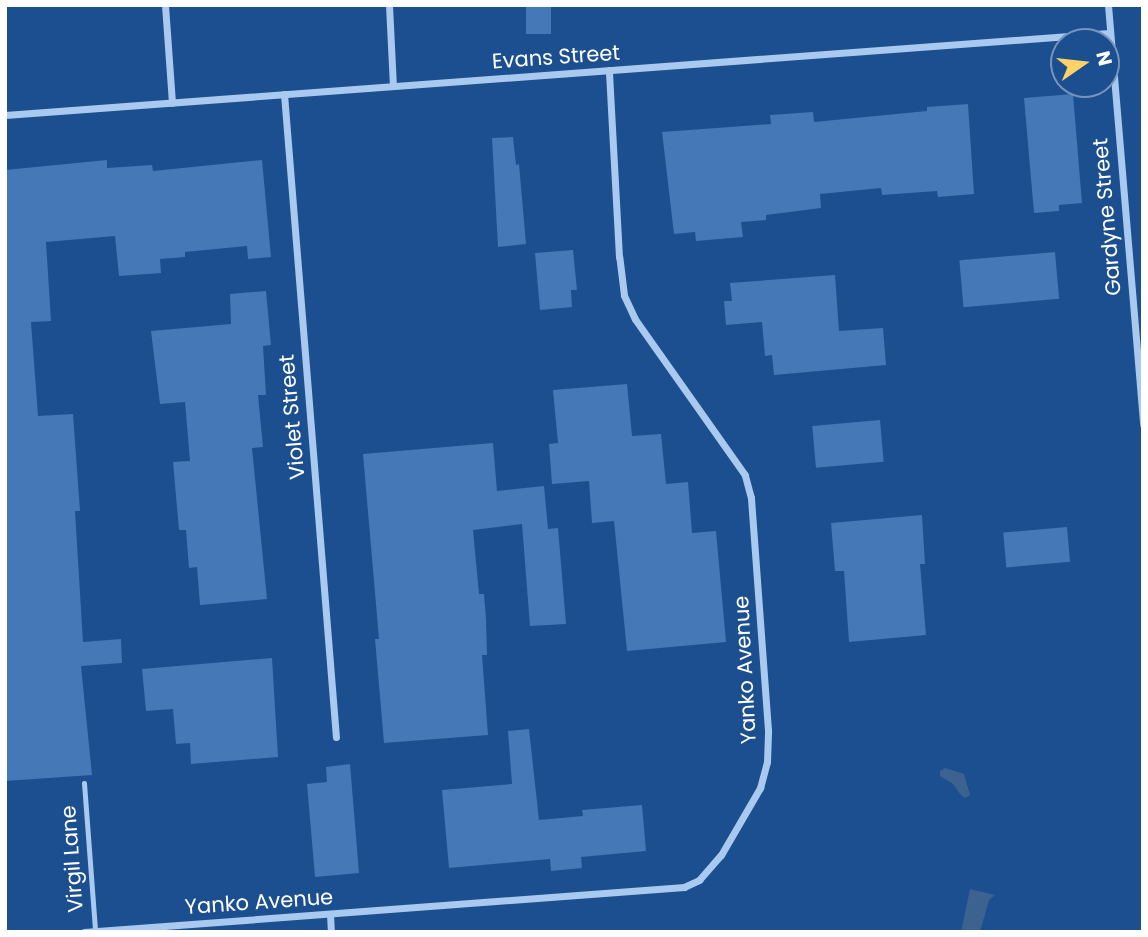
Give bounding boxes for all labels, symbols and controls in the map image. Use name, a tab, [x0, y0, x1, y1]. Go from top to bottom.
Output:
north arrow	[1050, 28, 1120, 98]
street label: Evans Street	[491, 40, 621, 74]
text: N	[1089, 48, 1119, 68]
street label: Gardyne Street	[1088, 137, 1126, 297]
street label: Violet Street	[274, 353, 310, 481]
street label: Yanko Avenue	[729, 595, 761, 745]
street label: Virgil Lane	[56, 805, 88, 913]
street label: Yanko Avenue	[184, 884, 334, 920]

